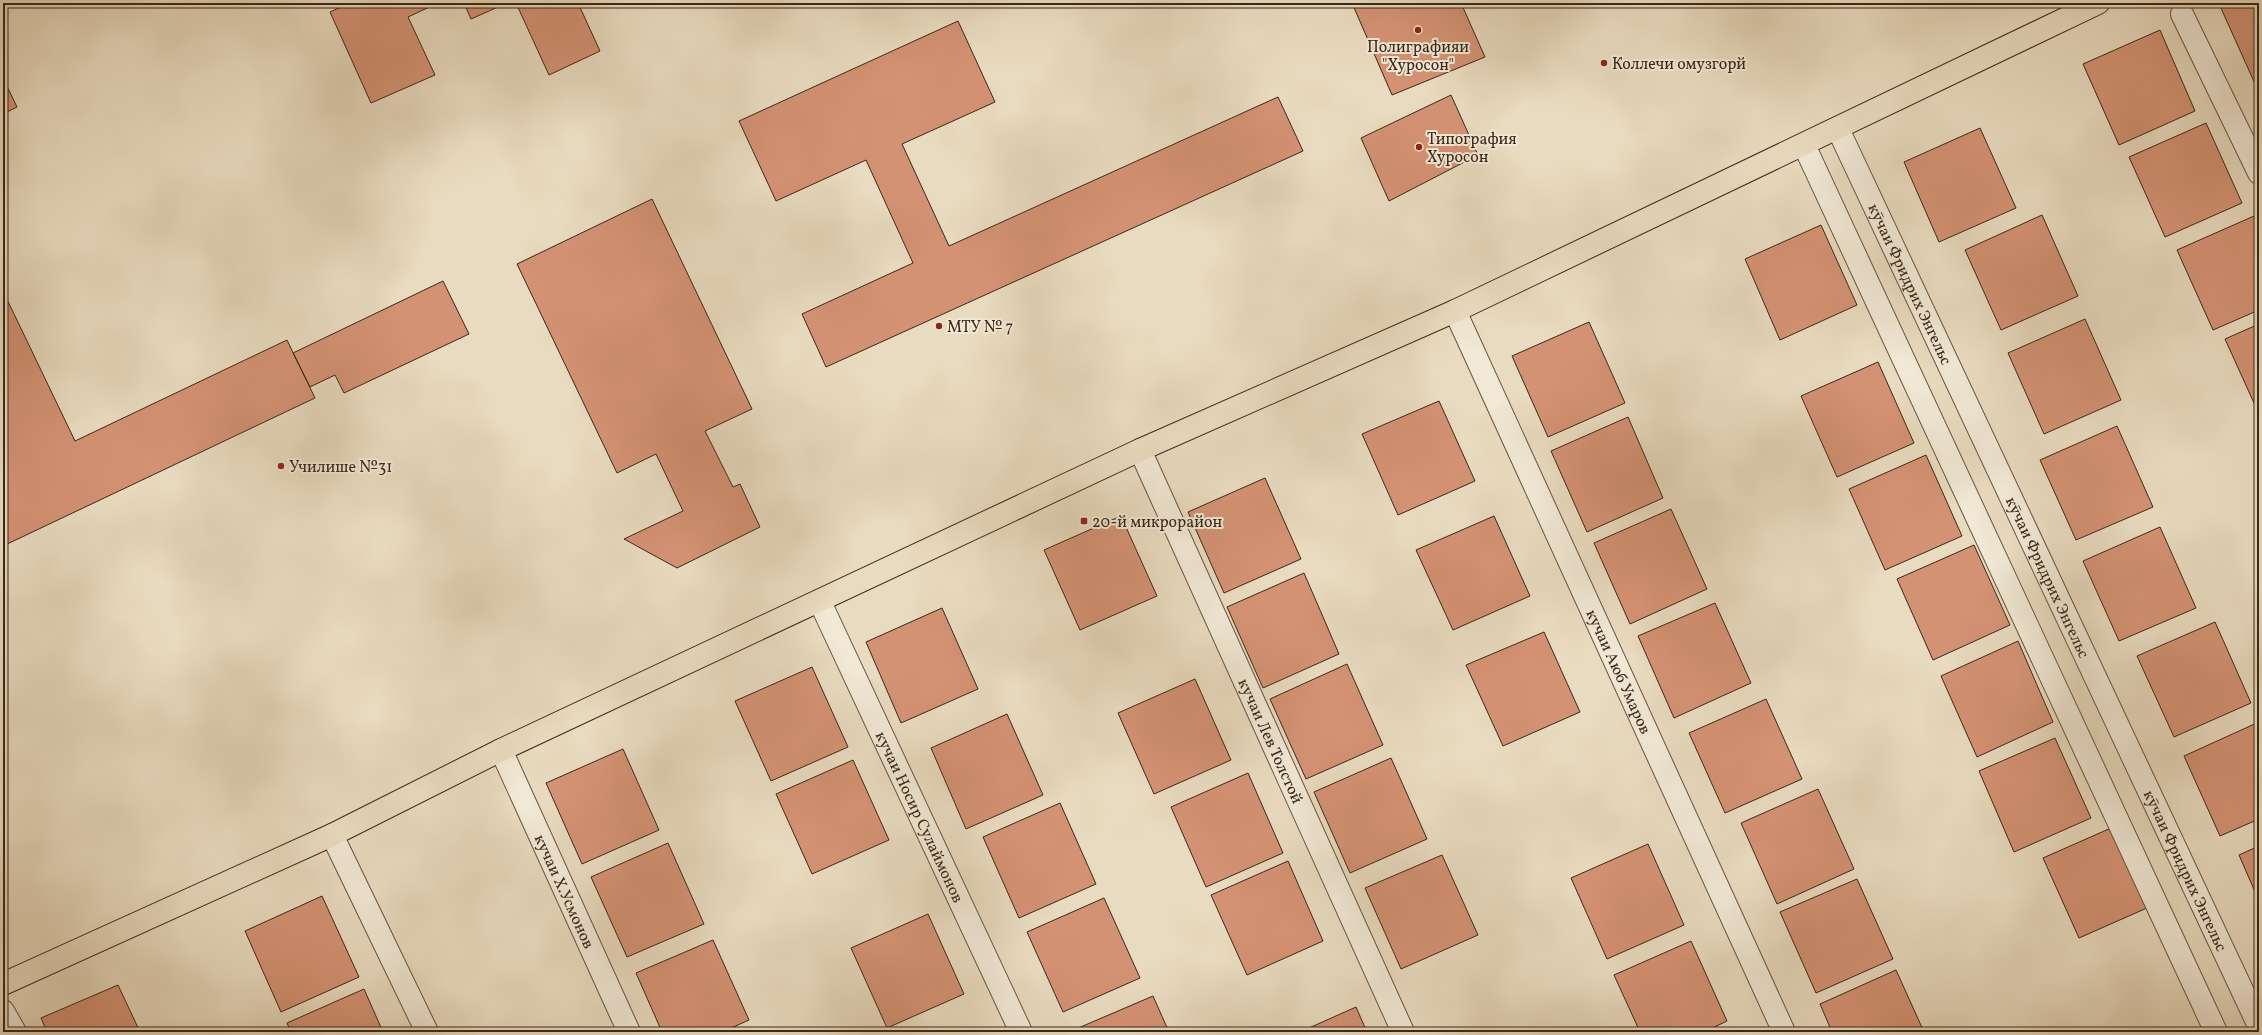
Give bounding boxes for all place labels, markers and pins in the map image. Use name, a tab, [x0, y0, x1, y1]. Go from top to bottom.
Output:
marker: Полиграфияи "Хуросон"	[1413, 25, 1423, 35]
place label: Полиграфияи "Хуросон"	[1367, 37, 1469, 77]
place label: Коллечи омузгорй	[1612, 54, 1746, 76]
marker: Коллечи омузгорй	[1599, 58, 1609, 68]
place label: Типография Хуросон	[1427, 129, 1517, 169]
marker: Типография Хуросон	[1414, 142, 1424, 152]
place label: МТУ № 7	[947, 317, 1014, 339]
marker: МТУ № 7	[934, 321, 944, 331]
place label: Училише №31	[289, 457, 392, 479]
marker: Училише №31	[276, 461, 286, 471]
place label: 20-й микрорайон	[1092, 512, 1222, 534]
marker: 20-й микрорайон	[1079, 516, 1089, 526]

